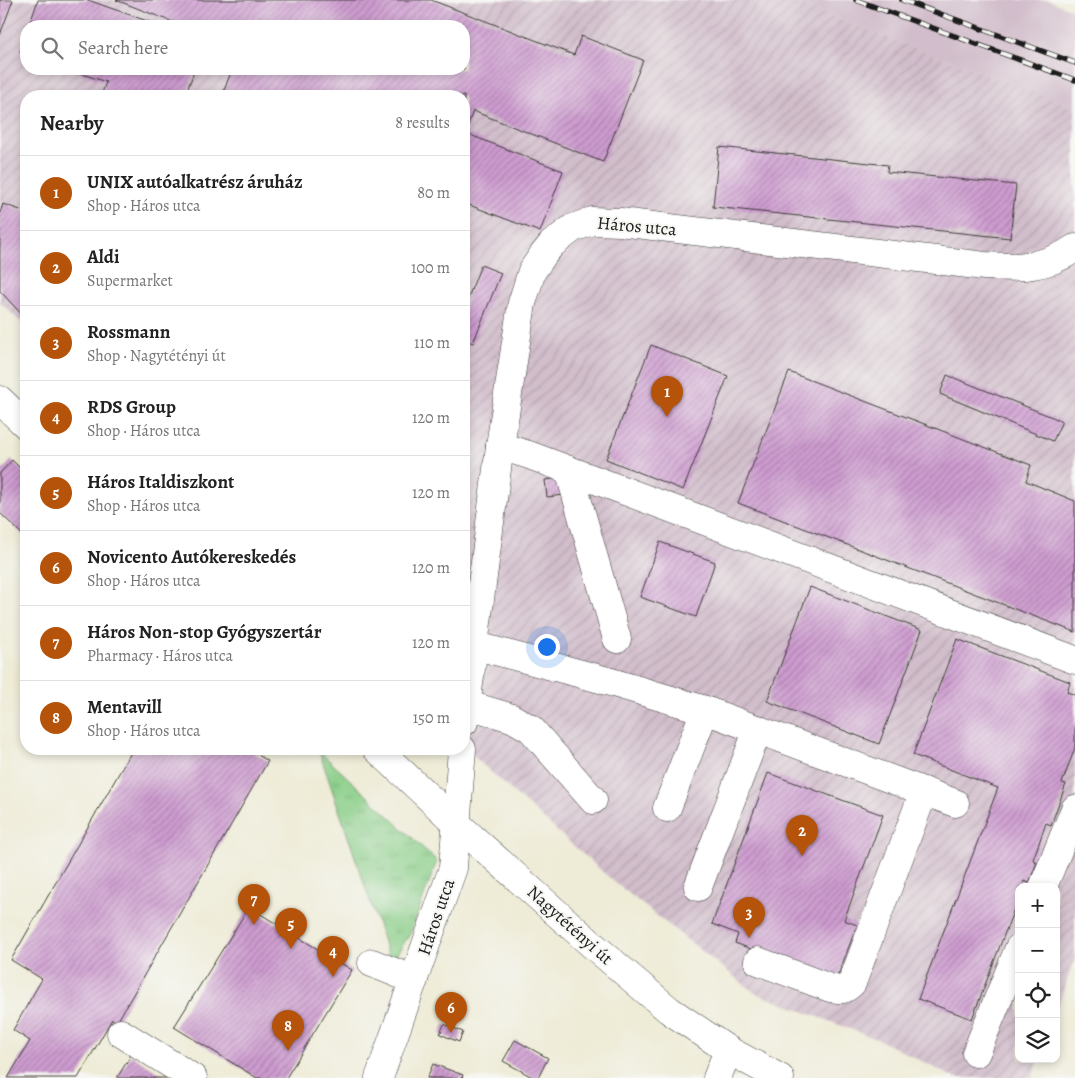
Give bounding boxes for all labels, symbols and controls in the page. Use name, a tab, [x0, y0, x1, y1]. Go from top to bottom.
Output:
search box	[20, 20, 470, 75]
icon: search	[38, 34, 66, 62]
text: Search here	[78, 35, 168, 61]
text: Nearby	[40, 109, 103, 137]
text: 8 results	[395, 112, 450, 134]
text: UNIX autóalkatrész áruház	[87, 169, 303, 195]
text: 1	[53, 182, 59, 204]
text: 80 m	[417, 182, 450, 204]
text: Shop · Háros utca	[87, 195, 201, 217]
street label: Háros utca	[596, 211, 678, 241]
text: Aldi	[87, 244, 120, 270]
text: 2	[52, 257, 60, 279]
text: 100 m	[411, 257, 450, 279]
text: Supermarket	[87, 270, 173, 292]
text: Rossmann	[87, 319, 170, 345]
text: 3	[53, 332, 59, 354]
text: 110 m	[414, 332, 450, 354]
text: Shop · Nagytétényi út	[87, 345, 226, 367]
pin: 1	[651, 376, 683, 417]
text: RDS Group	[87, 394, 176, 420]
text: 4	[52, 407, 60, 429]
text: 120 m	[412, 407, 450, 429]
text: Shop · Háros utca	[87, 420, 201, 442]
text: Háros Italdiszkont	[87, 469, 234, 495]
text: 5	[53, 482, 59, 504]
text: 120 m	[412, 482, 450, 504]
text: Shop · Háros utca	[87, 495, 201, 517]
text: Novicento Autókereskedés	[87, 544, 296, 570]
text: 6	[52, 557, 60, 579]
text: 120 m	[412, 557, 450, 579]
text: Shop · Háros utca	[87, 570, 201, 592]
text: Háros Non-stop Gyógyszertár	[87, 619, 321, 645]
text: 7	[53, 632, 59, 654]
text: 120 m	[412, 632, 450, 654]
your location	[534, 634, 560, 660]
text: Pharmacy · Háros utca	[87, 645, 233, 667]
text: Mentavill	[87, 694, 162, 720]
text: 8	[52, 707, 60, 729]
text: 150 m	[413, 707, 450, 729]
text: Shop · Háros utca	[87, 720, 201, 742]
pin: 2	[786, 815, 818, 856]
street label: Háros utca	[412, 875, 461, 959]
street label: Nagytétényi út	[522, 880, 618, 970]
map controls	[1015, 883, 1060, 1063]
button: +	[1015, 883, 1060, 928]
pin: 7	[238, 884, 270, 925]
pin: 3	[733, 897, 765, 938]
pin: 5	[275, 908, 307, 949]
button: −	[1015, 928, 1060, 973]
pin: 4	[317, 936, 349, 977]
button: locate	[1015, 973, 1060, 1018]
pin: 6	[435, 992, 467, 1033]
pin: 8	[272, 1010, 304, 1051]
button: layers	[1015, 1018, 1060, 1063]

